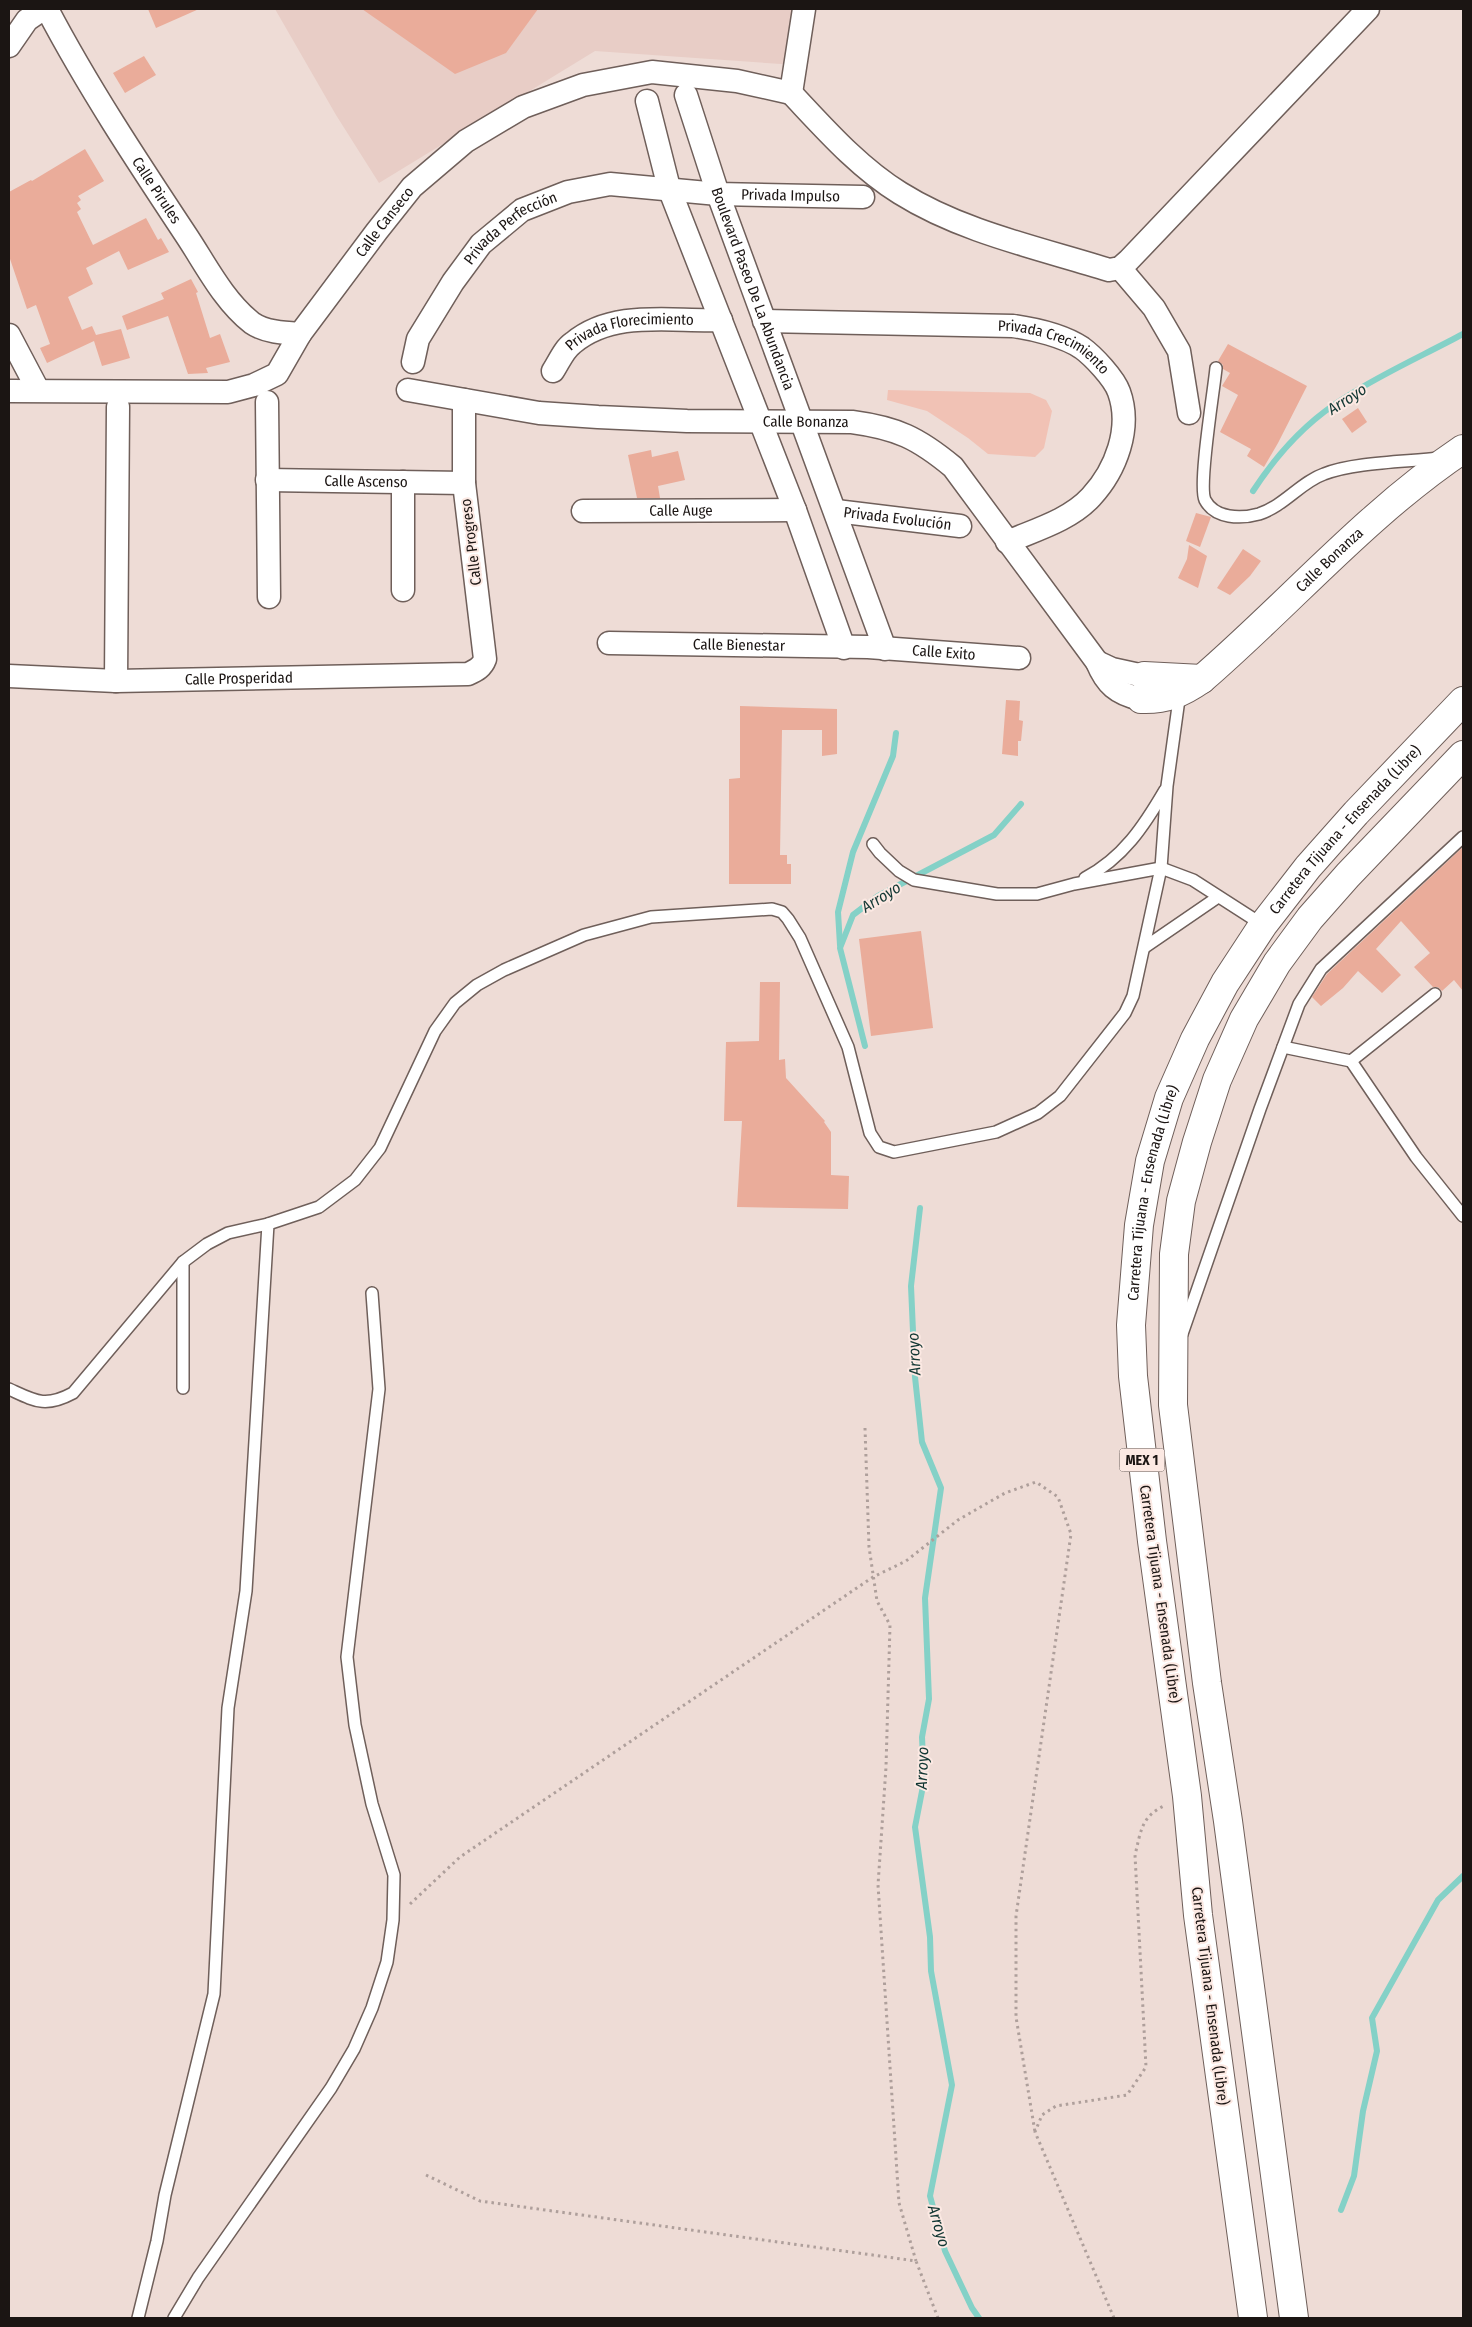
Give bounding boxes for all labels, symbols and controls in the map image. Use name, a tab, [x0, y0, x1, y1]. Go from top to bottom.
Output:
street label: Calle Pirules	[128, 154, 185, 227]
street label: Calle Canseco	[352, 183, 418, 261]
street label: Boulevard Paseo De La Abundancia	[707, 185, 798, 393]
street label: Privada Impulso	[741, 185, 840, 206]
street label: Privada Perfección	[460, 188, 560, 268]
street label: Privada Florecimiento	[561, 310, 694, 354]
street label: Privada Crecimiento	[998, 317, 1113, 378]
water label: Arroyo	[1323, 379, 1370, 419]
street label: Calle Bonanza	[763, 412, 849, 431]
street label: Calle Ascenso	[324, 472, 408, 491]
street label: Calle Progreso	[457, 497, 485, 586]
street label: Calle Auge	[649, 501, 713, 520]
street label: Privada Evolución	[843, 503, 952, 534]
street label: Calle Bonanza	[1292, 524, 1367, 596]
street label: Calle Bienestar	[693, 635, 786, 655]
street label: Calle Exito	[911, 641, 976, 664]
street label: Calle Prosperidad	[185, 668, 293, 689]
street label: Carretera Tijuana - Ensenada (Libre)	[1266, 742, 1425, 918]
water label: Arroyo	[857, 878, 904, 917]
street label: Carretera Tijuana - Ensenada (Libre)	[1124, 1082, 1183, 1302]
water label: Arroyo	[903, 1332, 925, 1377]
road number: MEX 1	[1120, 1448, 1164, 1472]
street label: Carretera Tijuana - Ensenada (Libre)	[1136, 1484, 1184, 1704]
water label: Arroyo	[912, 1746, 932, 1791]
street label: Carretera Tijuana - Ensenada (Libre)	[1188, 1886, 1232, 2106]
water label: Arroyo	[924, 2202, 954, 2249]

